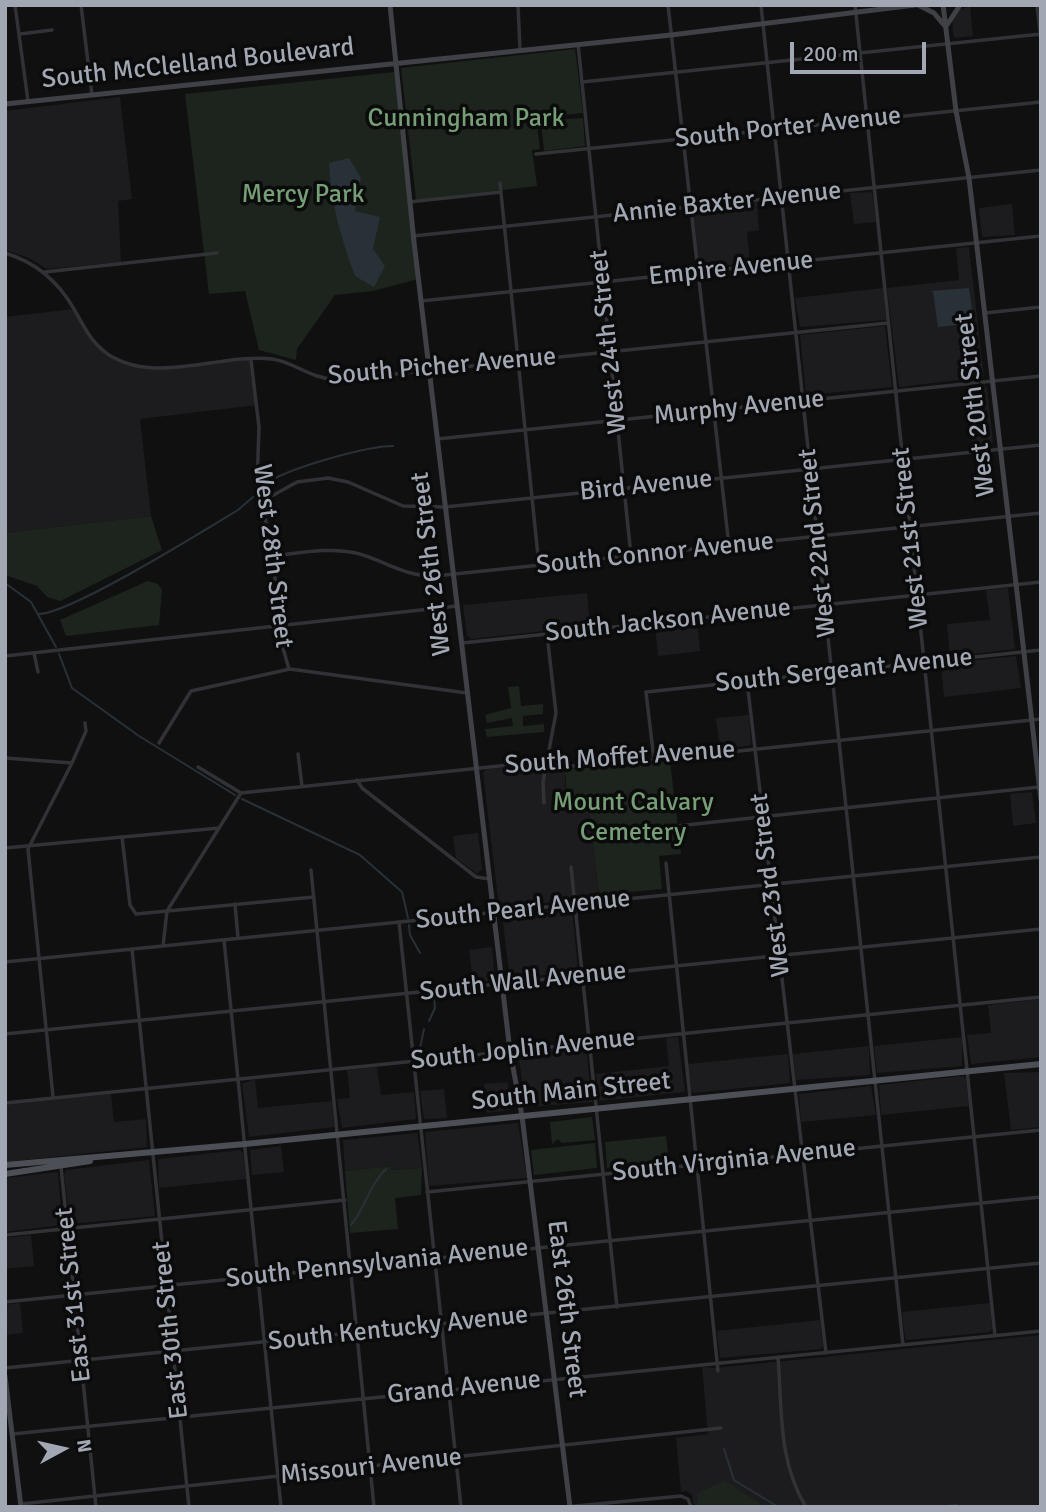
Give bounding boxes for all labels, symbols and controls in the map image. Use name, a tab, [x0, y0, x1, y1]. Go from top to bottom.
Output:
scale bar	[794, 28, 930, 72]
street label: South McClelland Boulevard	[40, 32, 356, 96]
text: 200 m	[803, 41, 858, 67]
street label: South Porter Avenue	[673, 101, 903, 155]
park label: Cunningham Park	[368, 103, 564, 135]
street label: Annie Baxter Avenue	[611, 175, 843, 231]
park label: Mercy Park	[241, 179, 365, 211]
street label: Empire Avenue	[647, 245, 815, 293]
street label: West 24th Street	[584, 248, 634, 436]
street label: West 20th Street	[949, 311, 1003, 499]
street label: South Picher Avenue	[327, 341, 557, 393]
street label: Murphy Avenue	[652, 384, 826, 432]
street label: West 21st Street	[886, 446, 936, 630]
street label: West 22nd Street	[793, 447, 843, 639]
street label: West 28th Street	[245, 462, 299, 650]
street label: Bird Avenue	[578, 464, 714, 508]
street label: West 26th Street	[405, 470, 459, 658]
street label: South Connor Avenue	[535, 526, 775, 582]
street label: South Jackson Avenue	[544, 593, 792, 649]
street label: South Sergeant Avenue	[714, 642, 974, 700]
street label: South Moffet Avenue	[504, 734, 736, 782]
park label: Mount Calvary Cemetery	[552, 787, 714, 848]
street label: West 23rd Street	[744, 791, 798, 979]
street label: South Pearl Avenue	[414, 883, 632, 937]
street label: South Wall Avenue	[418, 956, 628, 1008]
street label: South Joplin Avenue	[409, 1023, 637, 1077]
street label: South Main Street	[470, 1066, 672, 1118]
street label: South Virginia Avenue	[611, 1133, 857, 1189]
street label: East 31st Street	[49, 1206, 99, 1384]
street label: East 26th Street	[540, 1218, 592, 1400]
street label: South Pennsylvania Avenue	[224, 1233, 530, 1295]
street label: East 30th Street	[146, 1240, 196, 1420]
street label: South Kentucky Avenue	[266, 1300, 530, 1358]
street label: Grand Avenue	[386, 1364, 542, 1412]
north arrow	[28, 1414, 98, 1484]
text: N	[71, 1438, 97, 1454]
street label: Missouri Avenue	[279, 1442, 463, 1492]

